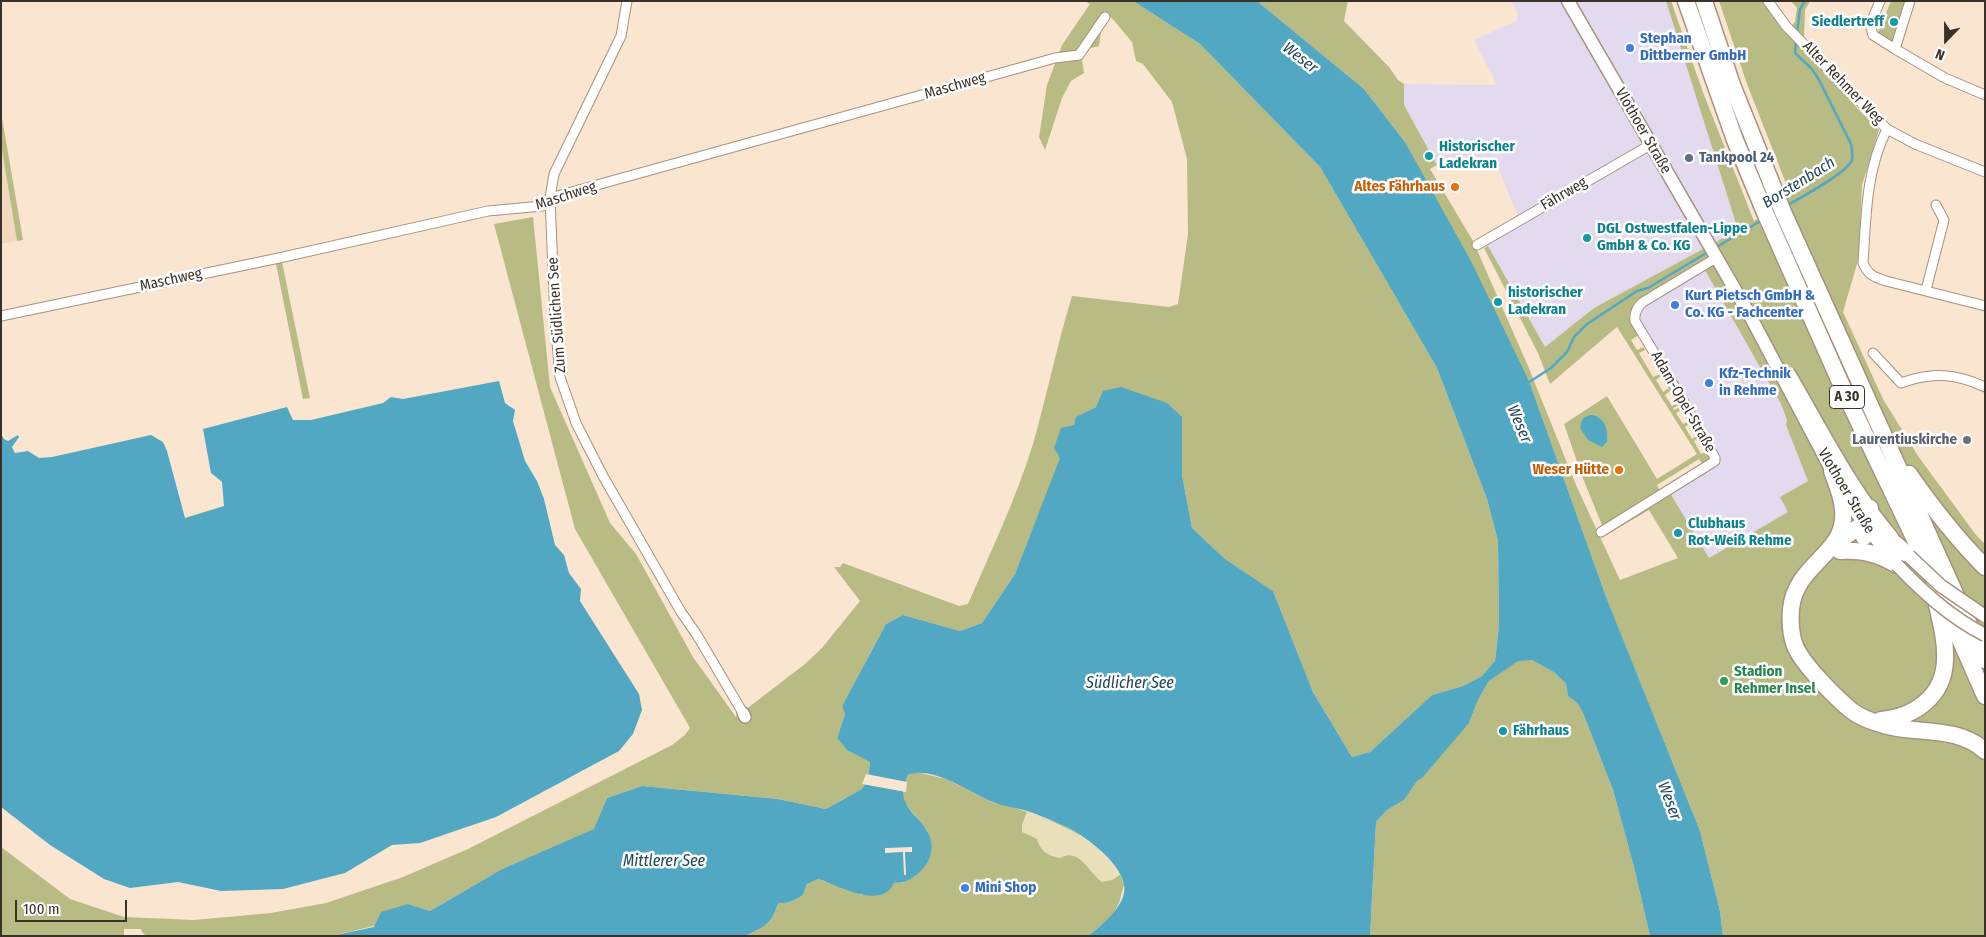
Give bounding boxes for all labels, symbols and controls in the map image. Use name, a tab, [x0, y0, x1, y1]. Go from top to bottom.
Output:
place label: Siedlertreff	[1812, 13, 1884, 31]
north arrow	[1921, 15, 1971, 65]
marker: Siedlertreff	[1888, 16, 1900, 28]
place label: Stephan Dittberner GmbH	[1640, 30, 1746, 65]
street label: Alter Rehmer Weg	[1799, 37, 1887, 129]
water label: Weser	[1279, 38, 1321, 78]
marker: Stephan Dittberner GmbH	[1624, 42, 1636, 54]
text: N	[1933, 45, 1947, 64]
street label: Maschweg	[922, 69, 988, 103]
street label: Vlothoer Straße	[1611, 85, 1675, 177]
place label: Historischer Ladekran	[1439, 138, 1515, 173]
place label: Tankpool 24	[1699, 149, 1774, 167]
marker: Historischer Ladekran	[1423, 150, 1435, 162]
marker: Tankpool 24	[1683, 152, 1695, 164]
water label: Borstenbach	[1759, 153, 1839, 213]
street label: Fährweg	[1538, 174, 1590, 214]
street label: Maschweg	[533, 178, 599, 214]
place label: Altes Fährhaus	[1354, 178, 1445, 196]
marker: Altes Fährhaus	[1449, 181, 1461, 193]
place label: DGL Ostwestfalen-Lippe GmbH & Co. KG	[1597, 220, 1748, 255]
marker: DGL Ostwestfalen-Lippe GmbH & Co. KG	[1581, 232, 1593, 244]
street label: Zum Südlichen See	[544, 256, 570, 374]
street label: Maschweg	[138, 265, 204, 295]
place label: historischer Ladekran	[1508, 284, 1583, 319]
place label: Kurt Pietsch GmbH & Co. KG - Fachcenter	[1685, 287, 1815, 322]
marker: historischer Ladekran	[1492, 296, 1504, 308]
marker: Kurt Pietsch GmbH & Co. KG - Fachcenter	[1669, 299, 1681, 311]
street label: Adam-Opel-Straße	[1647, 348, 1719, 456]
place label: Kfz-Technik in Rehme	[1719, 365, 1791, 400]
marker: Kfz-Technik in Rehme	[1703, 377, 1715, 389]
road number: A 30	[1830, 386, 1864, 408]
water label: Weser	[1503, 402, 1535, 446]
place label: Laurentiuskirche	[1852, 431, 1957, 449]
marker: Laurentiuskirche	[1961, 434, 1973, 446]
street label: Vlothoer Straße	[1814, 445, 1878, 537]
place label: Weser Hütte	[1532, 461, 1609, 479]
marker: Weser Hütte	[1613, 464, 1625, 476]
place label: Clubhaus Rot-Weiß Rehme	[1688, 515, 1792, 550]
marker: Clubhaus Rot-Weiß Rehme	[1672, 527, 1684, 539]
place label: Stadion Rehmer Insel	[1734, 663, 1815, 698]
water label: Südlicher See	[1086, 674, 1174, 694]
marker: Stadion Rehmer Insel	[1718, 675, 1730, 687]
place label: Fährhaus	[1513, 722, 1569, 740]
marker: Fährhaus	[1497, 725, 1509, 737]
water label: Weser	[1653, 779, 1685, 823]
water label: Mittlerer See	[623, 852, 705, 872]
place label: Mini Shop	[975, 879, 1036, 897]
marker: Mini Shop	[959, 882, 971, 894]
scale bar	[18, 890, 130, 922]
text: 100 m	[23, 900, 60, 918]

